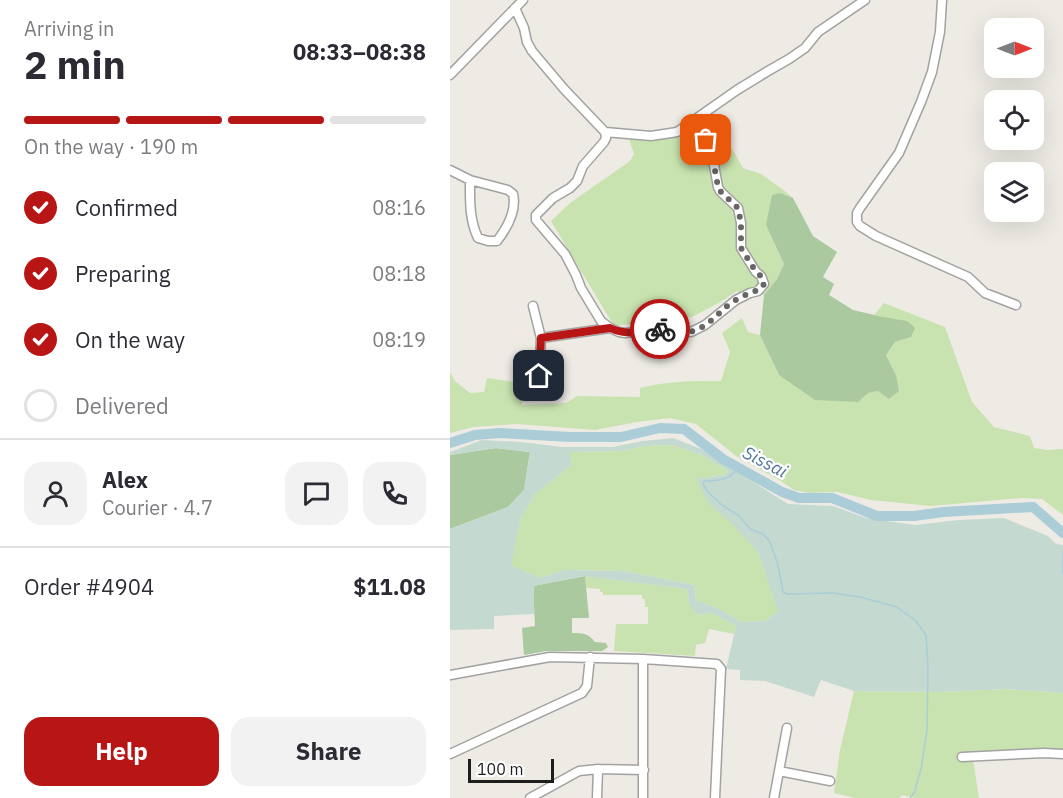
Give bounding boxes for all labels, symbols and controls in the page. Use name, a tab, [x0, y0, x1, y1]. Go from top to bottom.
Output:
text: Arriving in	[24, 15, 114, 42]
north arrow	[984, 18, 1044, 78]
map controls	[984, 18, 1044, 222]
text: 08:33–08:38	[293, 37, 426, 66]
text: 2 min	[24, 39, 126, 90]
button: locate	[984, 90, 1044, 150]
pin	[680, 114, 731, 165]
icon: bag	[689, 123, 722, 156]
text: On the way · 190 m	[24, 133, 198, 160]
button: layers	[984, 162, 1044, 222]
icon: check	[24, 191, 57, 224]
text: Confirmed	[75, 193, 178, 222]
text: 08:16	[372, 194, 426, 221]
icon: check	[24, 257, 57, 290]
text: Preparing	[75, 259, 170, 288]
text: 08:18	[372, 260, 426, 287]
courier	[630, 299, 690, 359]
icon: bike	[644, 313, 677, 346]
icon: check	[24, 323, 57, 356]
text: On the way	[75, 325, 185, 354]
text: 08:19	[372, 326, 426, 353]
pin	[513, 350, 564, 401]
icon: home	[522, 359, 555, 392]
text: Delivered	[75, 391, 169, 420]
water label: Sissai	[739, 441, 792, 483]
button: person	[24, 462, 87, 525]
button: chat	[285, 462, 348, 525]
button: phone	[363, 462, 426, 525]
text: Alex	[102, 465, 148, 494]
text: Courier · 4.7	[102, 494, 213, 521]
text: Order #4904	[24, 572, 154, 601]
text: $11.08	[353, 572, 426, 601]
button: Help	[24, 717, 219, 786]
button: Share	[231, 717, 426, 786]
scale bar	[468, 756, 554, 784]
text: 100 m	[477, 759, 524, 779]

